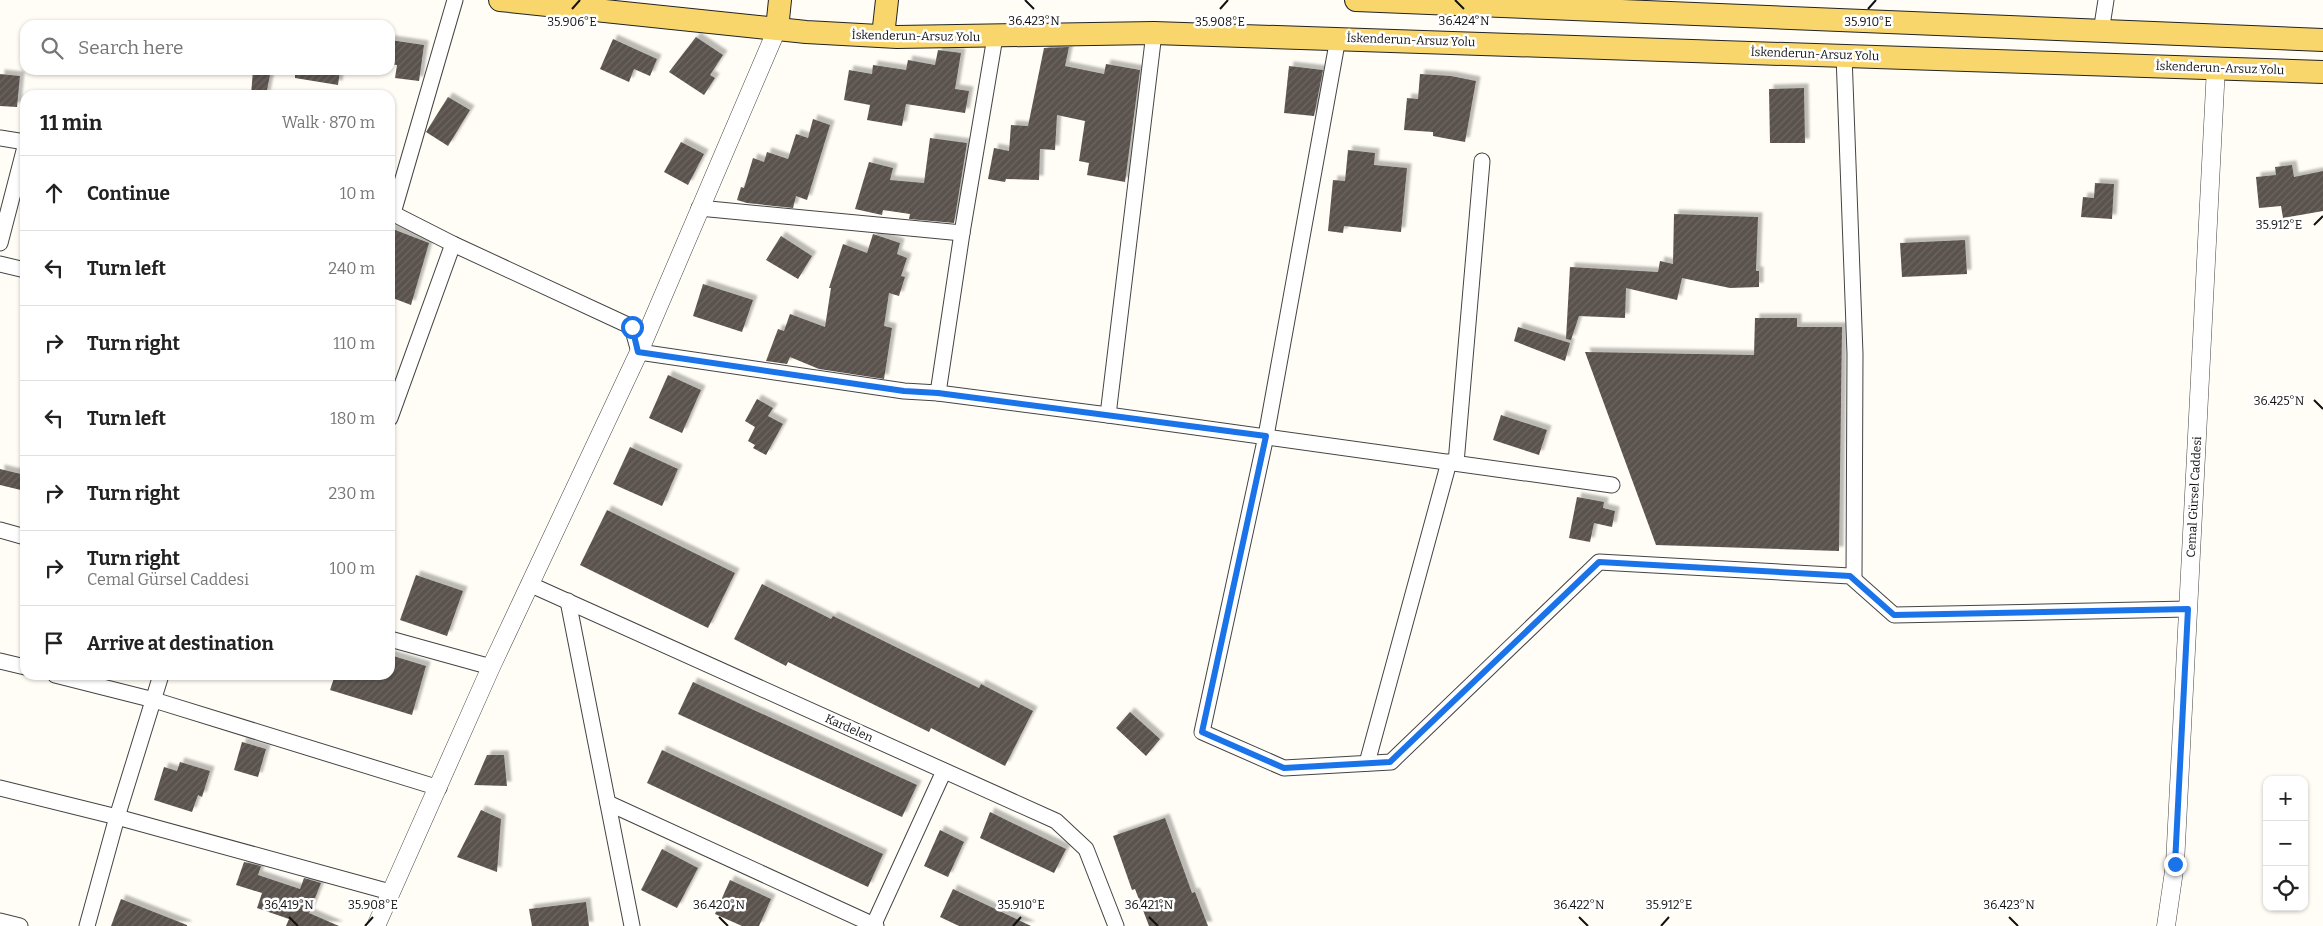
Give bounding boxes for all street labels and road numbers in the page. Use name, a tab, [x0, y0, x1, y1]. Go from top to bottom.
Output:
street label: İskenderun-Arsuz Yolu	[852, 27, 981, 44]
street label: İskenderun-Arsuz Yolu	[1346, 30, 1476, 49]
street label: İskenderun-Arsuz Yolu	[1750, 44, 1880, 63]
street label: İskenderun-Arsuz Yolu	[2155, 58, 2285, 77]
street label: Cemal Gürsel Caddesi	[2184, 436, 2204, 558]
street label: Kardelen	[823, 711, 875, 745]

